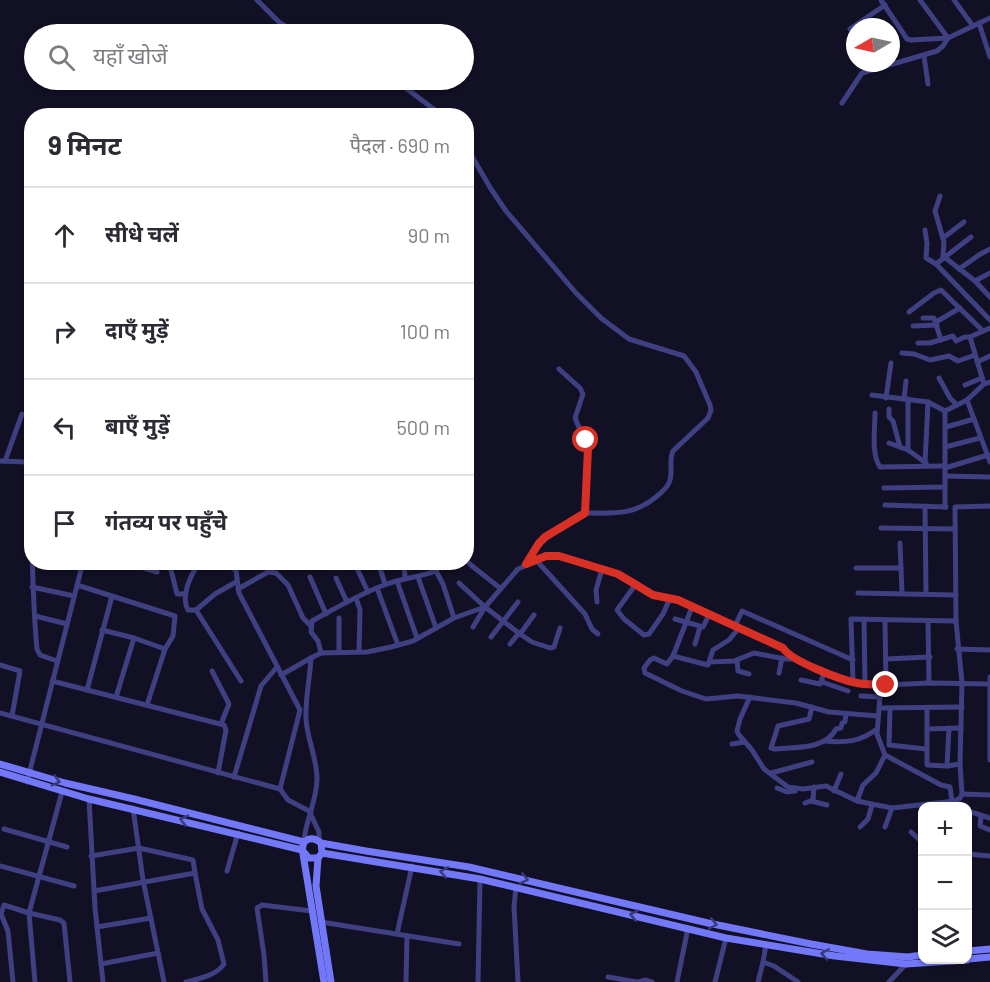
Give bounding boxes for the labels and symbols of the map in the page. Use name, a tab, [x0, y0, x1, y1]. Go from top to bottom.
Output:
north arrow	[846, 18, 900, 72]
route start	[572, 426, 598, 452]
route end	[872, 671, 898, 697]
one-way arrow	[50, 774, 61, 786]
one-way arrow	[180, 815, 190, 828]
one-way arrow	[439, 866, 449, 879]
one-way arrow	[518, 872, 528, 885]
one-way arrow	[629, 910, 639, 923]
one-way arrow	[708, 917, 718, 930]
one-way arrow	[820, 949, 829, 961]

